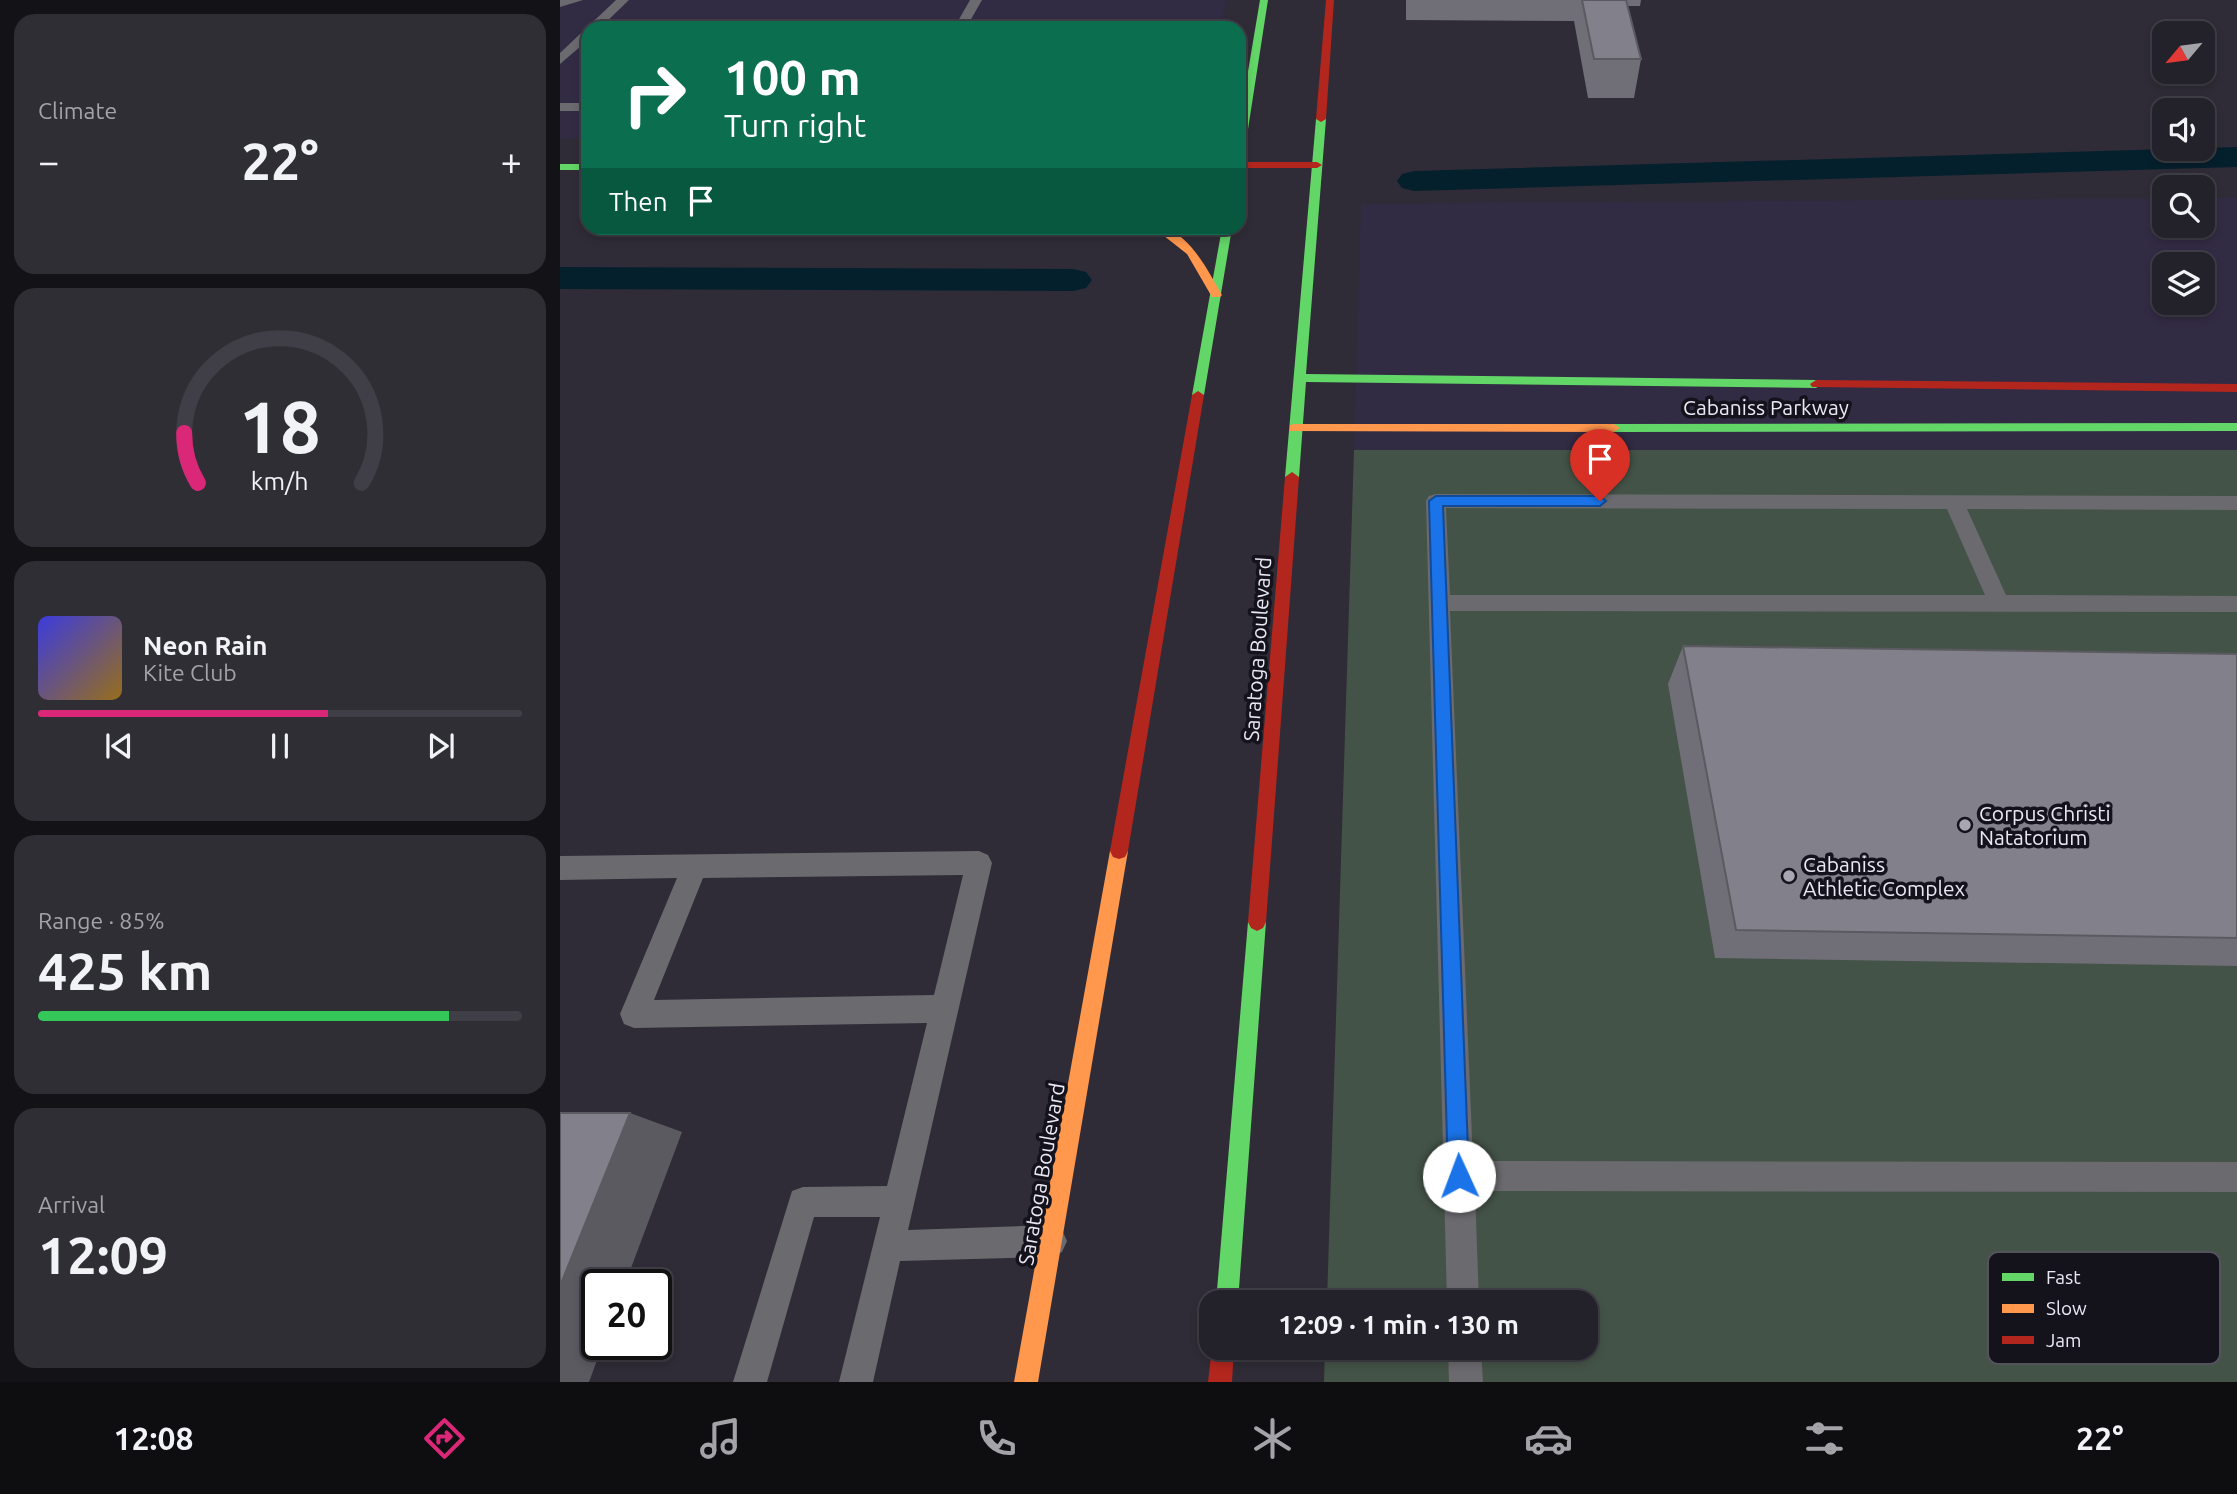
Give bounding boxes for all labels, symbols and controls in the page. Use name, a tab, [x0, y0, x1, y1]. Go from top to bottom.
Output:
north arrow	[2152, 21, 2216, 84]
map controls	[2152, 21, 2215, 315]
icon: right	[609, 49, 700, 140]
text: 100 m	[724, 49, 861, 104]
text: Climate	[38, 98, 117, 123]
button: sound	[2152, 98, 2215, 161]
text: Turn right	[724, 107, 866, 143]
text: 22°	[241, 132, 319, 190]
text: −	[38, 140, 59, 182]
text: +	[501, 140, 522, 182]
button: search	[2152, 175, 2215, 238]
icon: arrive	[682, 182, 720, 220]
text: Then	[609, 187, 668, 216]
button: layers	[2152, 252, 2215, 315]
text: 18	[239, 386, 321, 468]
street label: Cabaniss Parkway	[1683, 395, 1849, 419]
pin	[1570, 429, 1630, 501]
icon: arrive	[1581, 440, 1619, 478]
text: km/h	[251, 467, 309, 495]
street label: Saratoga Boulevard	[1239, 556, 1275, 742]
text: Neon Rain	[143, 631, 268, 660]
text: Kite Club	[143, 660, 237, 685]
icon: previous	[100, 727, 138, 765]
icon: pause	[261, 727, 299, 765]
icon: next	[422, 727, 460, 765]
place label: Corpus Christi Natatorium	[1979, 801, 2111, 849]
marker: Corpus Christi Natatorium	[1957, 817, 1973, 833]
place label: Cabaniss Athletic Complex	[1803, 852, 1966, 900]
marker: Cabaniss Athletic Complex	[1781, 868, 1797, 884]
text: Range · 85%	[38, 908, 165, 933]
text: 425 km	[38, 942, 212, 1000]
street label: Saratoga Boulevard	[1013, 1081, 1069, 1267]
position arrow	[1422, 1139, 1496, 1213]
text: Arrival	[38, 1192, 105, 1217]
text: 12:09	[38, 1226, 168, 1284]
legend	[1988, 1252, 2220, 1364]
text: Fast	[2046, 1266, 2081, 1288]
speed limit sign: 20	[581, 1269, 672, 1360]
text: Slow	[2046, 1297, 2087, 1319]
text: 12:09 · 1 min · 130 m	[1278, 1310, 1519, 1339]
text: Jam	[2046, 1329, 2082, 1351]
icon: directions	[420, 1414, 469, 1463]
icon: music	[696, 1414, 745, 1463]
icon: phone	[972, 1414, 1021, 1463]
icon: climate	[1248, 1414, 1297, 1463]
icon: car	[1524, 1414, 1573, 1463]
icon: filters	[1800, 1414, 1849, 1463]
text: 12:08	[113, 1420, 194, 1456]
text: 22°	[2076, 1420, 2124, 1456]

